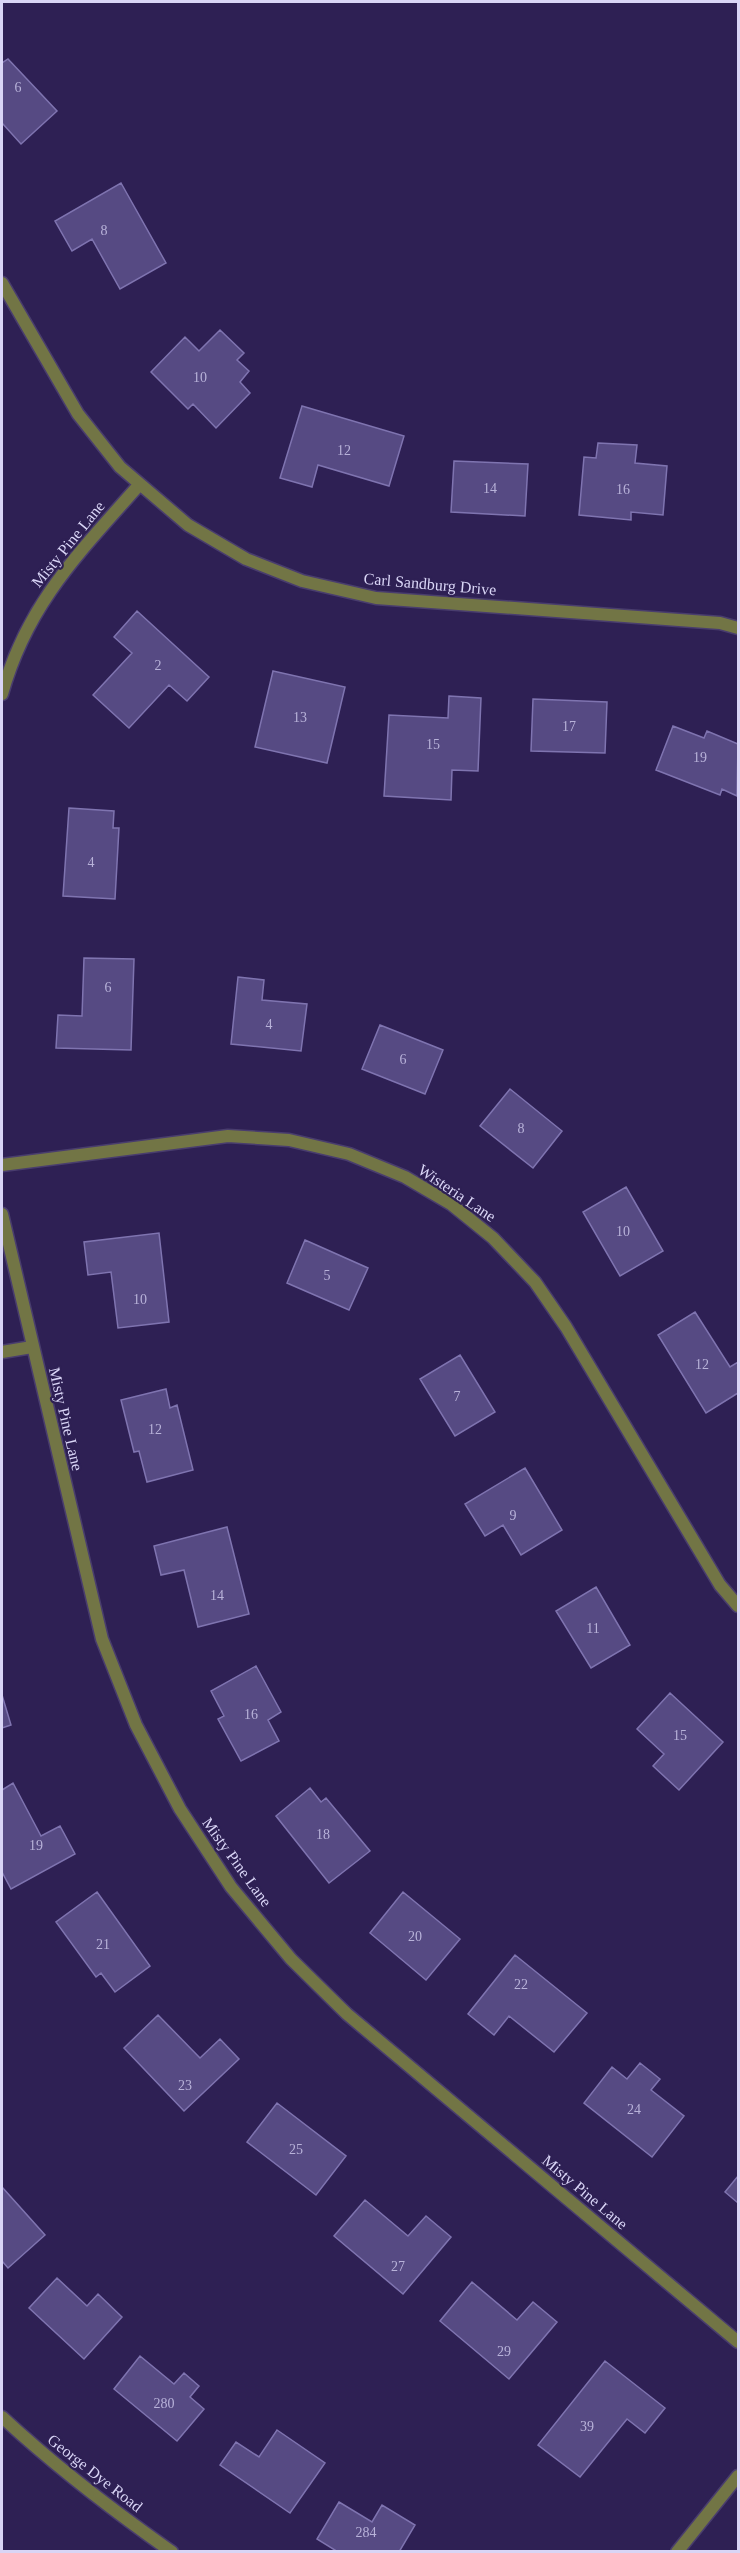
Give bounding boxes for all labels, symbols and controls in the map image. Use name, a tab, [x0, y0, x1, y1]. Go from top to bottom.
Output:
house number: 6	[15, 80, 22, 95]
house number: 8	[101, 223, 108, 238]
house number: 10	[193, 370, 207, 385]
house number: 12	[337, 443, 351, 458]
house number: 14	[483, 481, 497, 496]
house number: 16	[616, 482, 630, 497]
street label: Misty Pine Lane	[28, 498, 109, 591]
street label: Carl Sandburg Drive	[363, 570, 497, 599]
house number: 2	[155, 658, 162, 673]
house number: 13	[293, 710, 307, 725]
house number: 17	[562, 719, 576, 734]
house number: 15	[426, 737, 440, 752]
house number: 19	[693, 750, 707, 765]
house number: 4	[88, 855, 95, 870]
house number: 6	[105, 980, 112, 995]
house number: 4	[266, 1017, 273, 1032]
house number: 6	[400, 1052, 407, 1067]
house number: 8	[518, 1121, 525, 1136]
street label: Wisteria Lane	[415, 1161, 499, 1225]
house number: 10	[616, 1224, 630, 1239]
house number: 5	[324, 1268, 331, 1283]
house number: 10	[133, 1292, 147, 1307]
house number: 12	[695, 1357, 709, 1372]
street label: Misty Pine Lane	[45, 1366, 86, 1473]
house number: 7	[454, 1389, 461, 1404]
house number: 12	[148, 1422, 162, 1437]
house number: 9	[510, 1508, 517, 1523]
house number: 14	[210, 1588, 224, 1603]
house number: 11	[586, 1621, 600, 1636]
house number: 16	[244, 1707, 258, 1722]
house number: 15	[673, 1728, 687, 1743]
street label: Misty Pine Lane	[198, 1814, 275, 1910]
house number: 18	[316, 1827, 330, 1842]
house number: 19	[29, 1838, 43, 1853]
house number: 20	[408, 1929, 422, 1944]
house number: 21	[96, 1937, 110, 1952]
house number: 22	[514, 1977, 528, 1992]
house number: 23	[178, 2078, 192, 2093]
house number: 24	[627, 2102, 641, 2117]
house number: 25	[289, 2142, 303, 2157]
street label: Misty Pine Lane	[538, 2151, 631, 2233]
house number: 27	[391, 2259, 405, 2274]
house number: 29	[497, 2344, 511, 2359]
house number: 280	[154, 2396, 175, 2411]
house number: 39	[580, 2419, 594, 2434]
street label: George Dye Road	[44, 2431, 146, 2516]
house number: 284	[356, 2525, 377, 2540]

